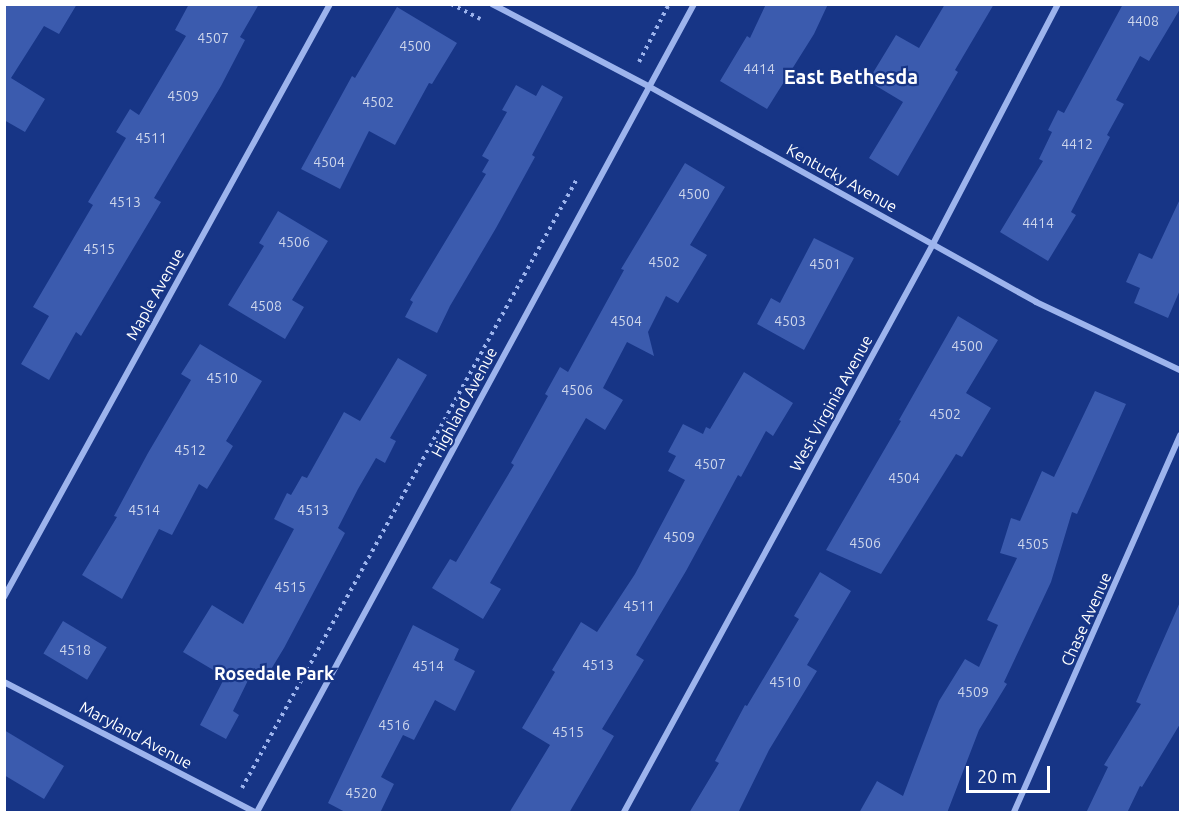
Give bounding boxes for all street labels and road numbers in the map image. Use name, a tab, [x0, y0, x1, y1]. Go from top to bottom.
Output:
street label: Kentucky Avenue	[783, 140, 901, 216]
street label: Maple Avenue	[122, 245, 188, 343]
street label: West Virginia Avenue	[786, 332, 876, 474]
street label: Highland Avenue	[427, 344, 501, 460]
street label: Chase Avenue	[1057, 569, 1115, 669]
street label: Maryland Avenue	[76, 697, 196, 773]

